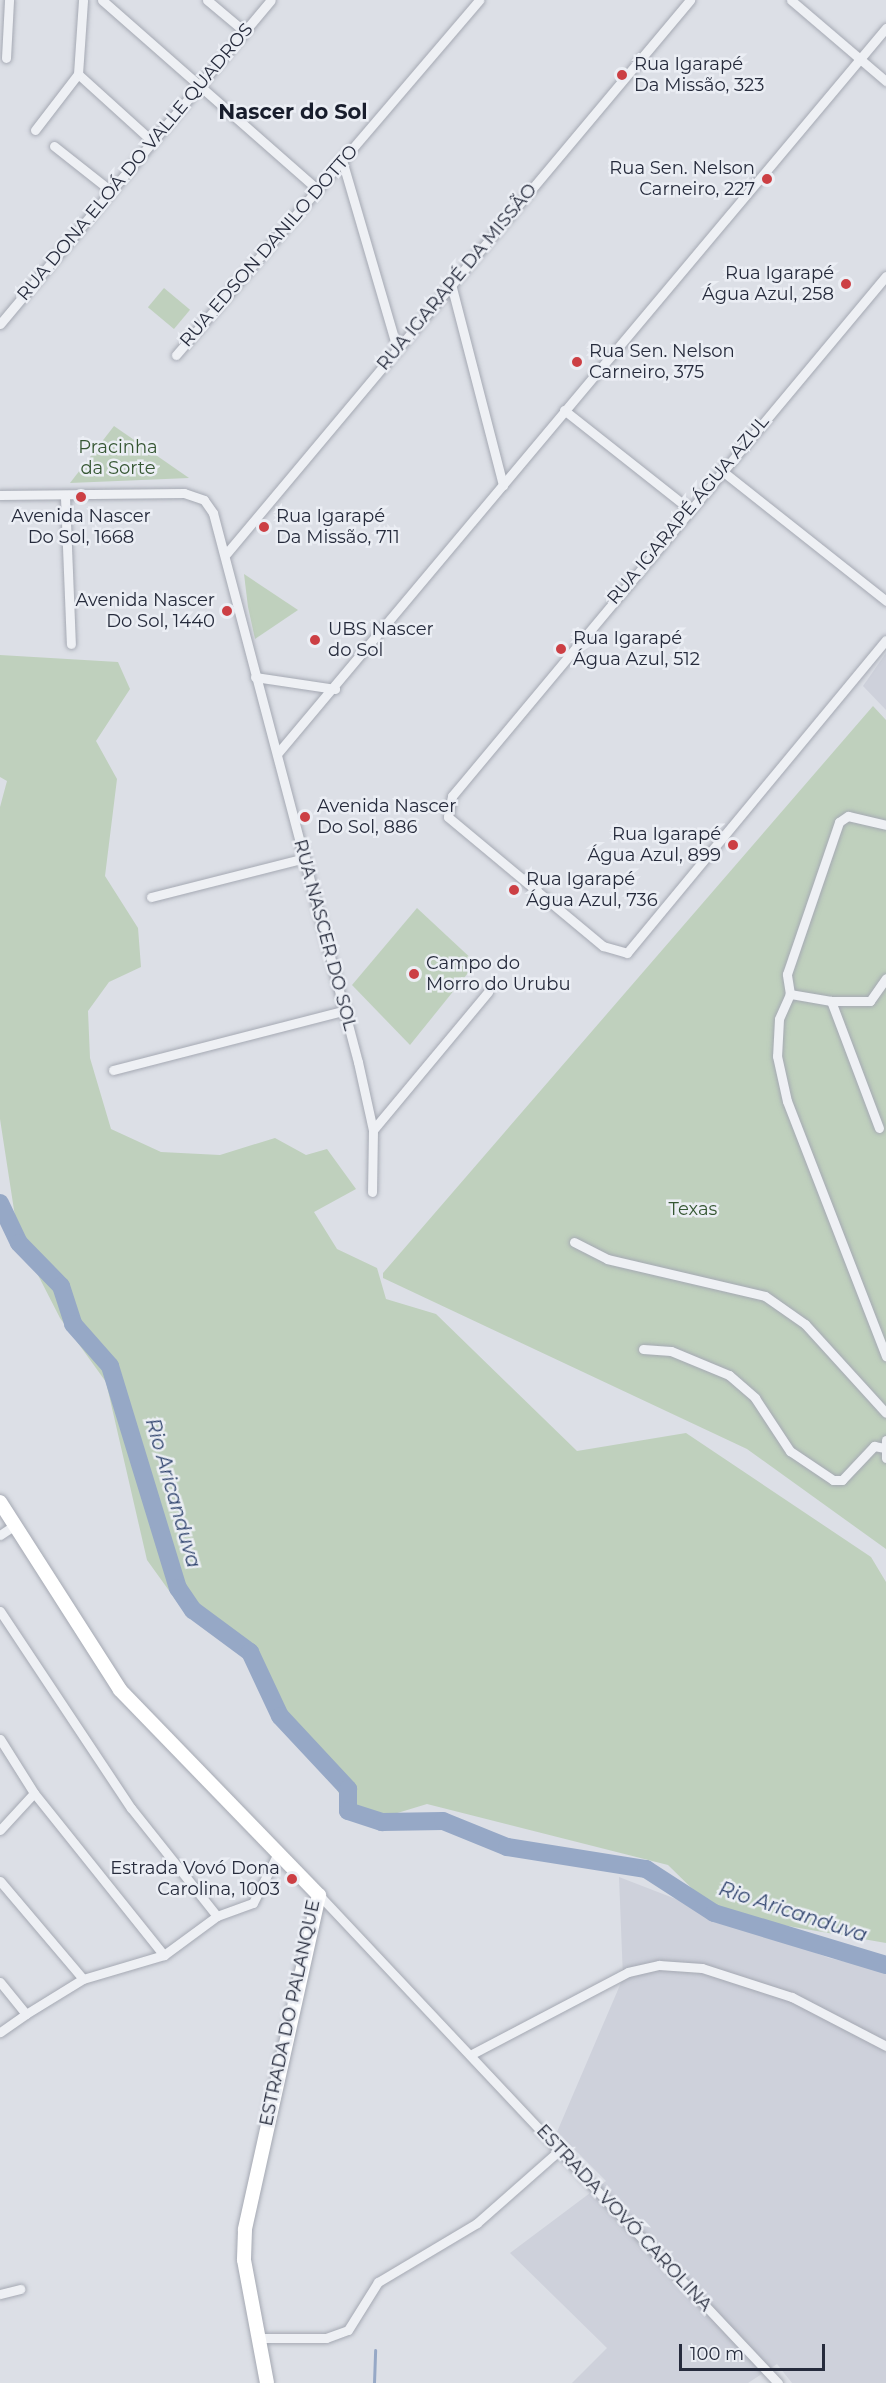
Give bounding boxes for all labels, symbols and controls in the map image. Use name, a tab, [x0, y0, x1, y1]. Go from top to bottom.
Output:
street label: RUA DONA ELOÁ DO VALLE QUADROS	[13, 19, 257, 305]
place label: Rua Igarapé Da Missão, 323	[634, 54, 764, 97]
marker: Rua Igarapé Da Missão, 323	[615, 68, 629, 82]
district label: Nascer do Sol	[218, 99, 368, 125]
street label: RUA EDSON DANILO DOTTO	[175, 141, 363, 351]
place label: Rua Sen. Nelson Carneiro, 227	[609, 158, 755, 201]
marker: Rua Sen. Nelson Carneiro, 227	[760, 172, 774, 186]
street label: RUA IGARAPÉ DA MISSÃO	[372, 179, 542, 375]
place label: Rua Igarapé Água Azul, 258	[702, 263, 834, 306]
marker: Rua Igarapé Água Azul, 258	[839, 277, 853, 291]
place label: Rua Sen. Nelson Carneiro, 375	[589, 341, 735, 384]
marker: Rua Sen. Nelson Carneiro, 375	[570, 355, 584, 369]
street label: RUA IGARAPÉ ÁGUA AZUL	[603, 411, 773, 609]
park label: Pracinha da Sorte	[78, 437, 158, 480]
marker: Avenida Nascer Do Sol, 1668	[74, 490, 88, 504]
place label: Avenida Nascer Do Sol, 1668	[11, 506, 151, 548]
place label: Rua Igarapé Da Missão, 711	[276, 506, 400, 548]
marker: Rua Igarapé Da Missão, 711	[257, 520, 271, 534]
place label: Avenida Nascer Do Sol, 1440	[76, 590, 215, 632]
marker: Avenida Nascer Do Sol, 1440	[220, 604, 234, 618]
place label: UBS Nascer do Sol	[328, 619, 434, 662]
place label: Rua Igarapé Água Azul, 512	[573, 628, 700, 670]
marker: UBS Nascer do Sol	[306, 631, 324, 649]
marker: Rua Igarapé Água Azul, 512	[554, 642, 568, 656]
place label: Avenida Nascer Do Sol, 886	[317, 796, 456, 838]
marker: Avenida Nascer Do Sol, 886	[298, 810, 312, 824]
place label: Rua Igarapé Água Azul, 899	[587, 824, 721, 866]
street label: RUA NASCER DO SOL	[289, 837, 361, 1033]
marker: Rua Igarapé Água Azul, 899	[726, 838, 740, 852]
place label: Rua Igarapé Água Azul, 736	[526, 869, 658, 912]
marker: Rua Igarapé Água Azul, 736	[507, 883, 521, 897]
place label: Campo do Morro do Urubu	[426, 953, 571, 996]
marker: Campo do Morro do Urubu	[407, 967, 421, 981]
park label: Texas	[669, 1198, 717, 1220]
water label: Rio Aricanduva	[140, 1415, 206, 1571]
place label: Estrada Vovó Dona Carolina, 1003	[110, 1858, 280, 1900]
marker: Estrada Vovó Dona Carolina, 1003	[285, 1872, 299, 1886]
water label: Rio Aricanduva	[716, 1877, 870, 1947]
street label: ESTRADA DO PALANQUE	[255, 1898, 325, 2128]
street label: ESTRADA VOVÓ CAROLINA	[532, 2120, 716, 2316]
scale bar	[682, 2332, 828, 2370]
text: 100 m	[690, 2343, 744, 2365]

